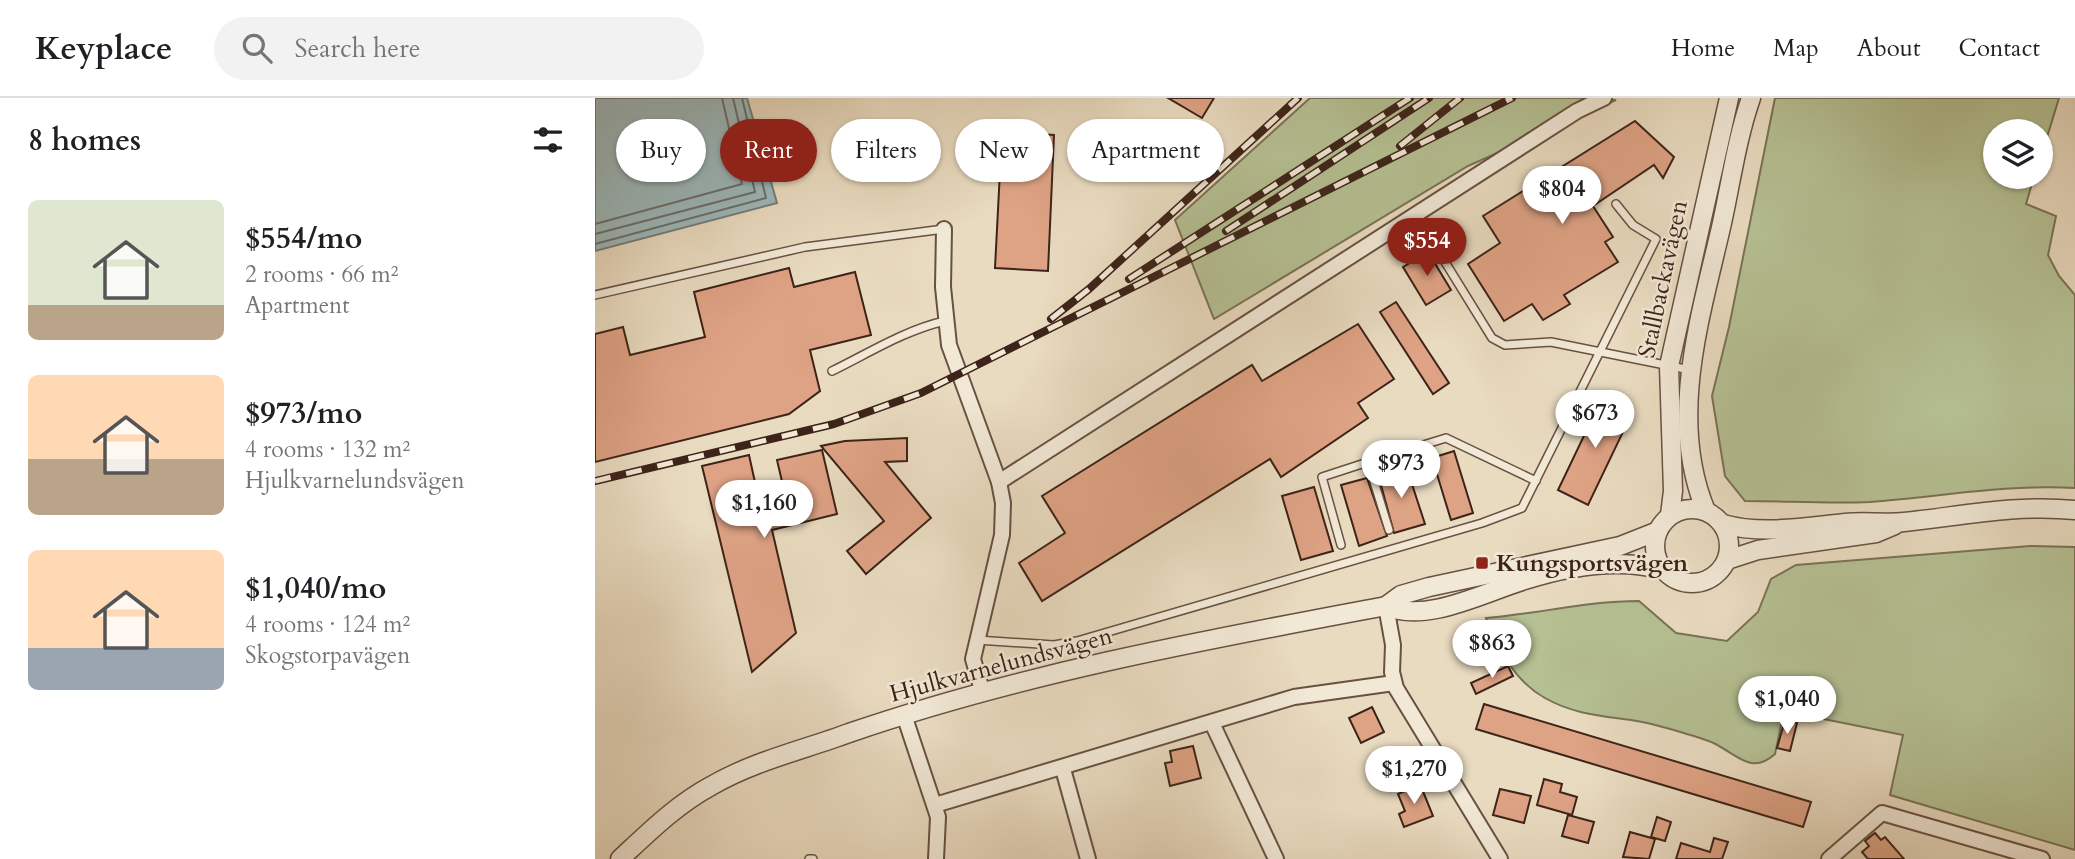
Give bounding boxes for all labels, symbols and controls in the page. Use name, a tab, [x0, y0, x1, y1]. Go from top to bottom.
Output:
search box	[214, 17, 704, 80]
text: Keyplace	[35, 26, 172, 71]
icon: search	[238, 29, 276, 67]
text: Search here	[294, 31, 420, 66]
text: Home	[1671, 32, 1735, 65]
text: Map	[1773, 32, 1819, 65]
text: About	[1857, 32, 1921, 65]
text: Contact	[1959, 32, 2040, 65]
chip: Buy	[616, 119, 706, 182]
chip: Rent	[720, 119, 817, 182]
chip: Filters	[831, 119, 941, 182]
chip: New	[955, 119, 1053, 182]
chip: Apartment	[1067, 119, 1224, 182]
map controls	[1983, 119, 2053, 189]
button: layers	[1983, 119, 2053, 189]
text: 8 homes	[28, 120, 141, 161]
icon: filters	[529, 121, 567, 159]
pin: $804	[1521, 166, 1603, 226]
text: $804	[1538, 173, 1586, 204]
street label: Stallbackavägen	[1630, 197, 1696, 361]
text: $554/mo	[245, 218, 362, 259]
pin: $554	[1386, 218, 1468, 278]
text: $554	[1403, 225, 1451, 256]
icon: home	[84, 228, 168, 312]
text: 2 rooms · 66 m²	[245, 259, 398, 290]
text: Apartment	[245, 290, 349, 321]
pin: $673	[1554, 390, 1636, 450]
text: $973/mo	[245, 393, 362, 434]
text: $673	[1571, 397, 1619, 428]
icon: home	[84, 403, 168, 487]
text: 4 rooms · 132 m²	[245, 434, 410, 465]
pin: $973	[1360, 440, 1442, 500]
text: $973	[1377, 447, 1425, 478]
text: Hjulkvarnelundsvägen	[245, 465, 465, 496]
pin: $1,160	[707, 480, 821, 540]
text: $1,160	[731, 487, 797, 518]
place label: Kungsportsvägen	[1496, 547, 1689, 580]
marker: Kungsportsvägen	[1474, 555, 1490, 571]
text: $1,040/mo	[245, 568, 386, 609]
icon: home	[84, 578, 168, 662]
text: 4 rooms · 124 m²	[245, 609, 410, 640]
street label: Hjulkvarnelundsvägen	[886, 619, 1116, 711]
pin: $863	[1451, 620, 1533, 680]
text: $863	[1468, 627, 1516, 658]
text: Skogstorpavägen	[245, 640, 410, 671]
pin: $1,040	[1730, 676, 1844, 736]
text: $1,040	[1754, 683, 1820, 714]
pin: $1,270	[1357, 746, 1471, 806]
text: $1,270	[1381, 753, 1447, 784]

